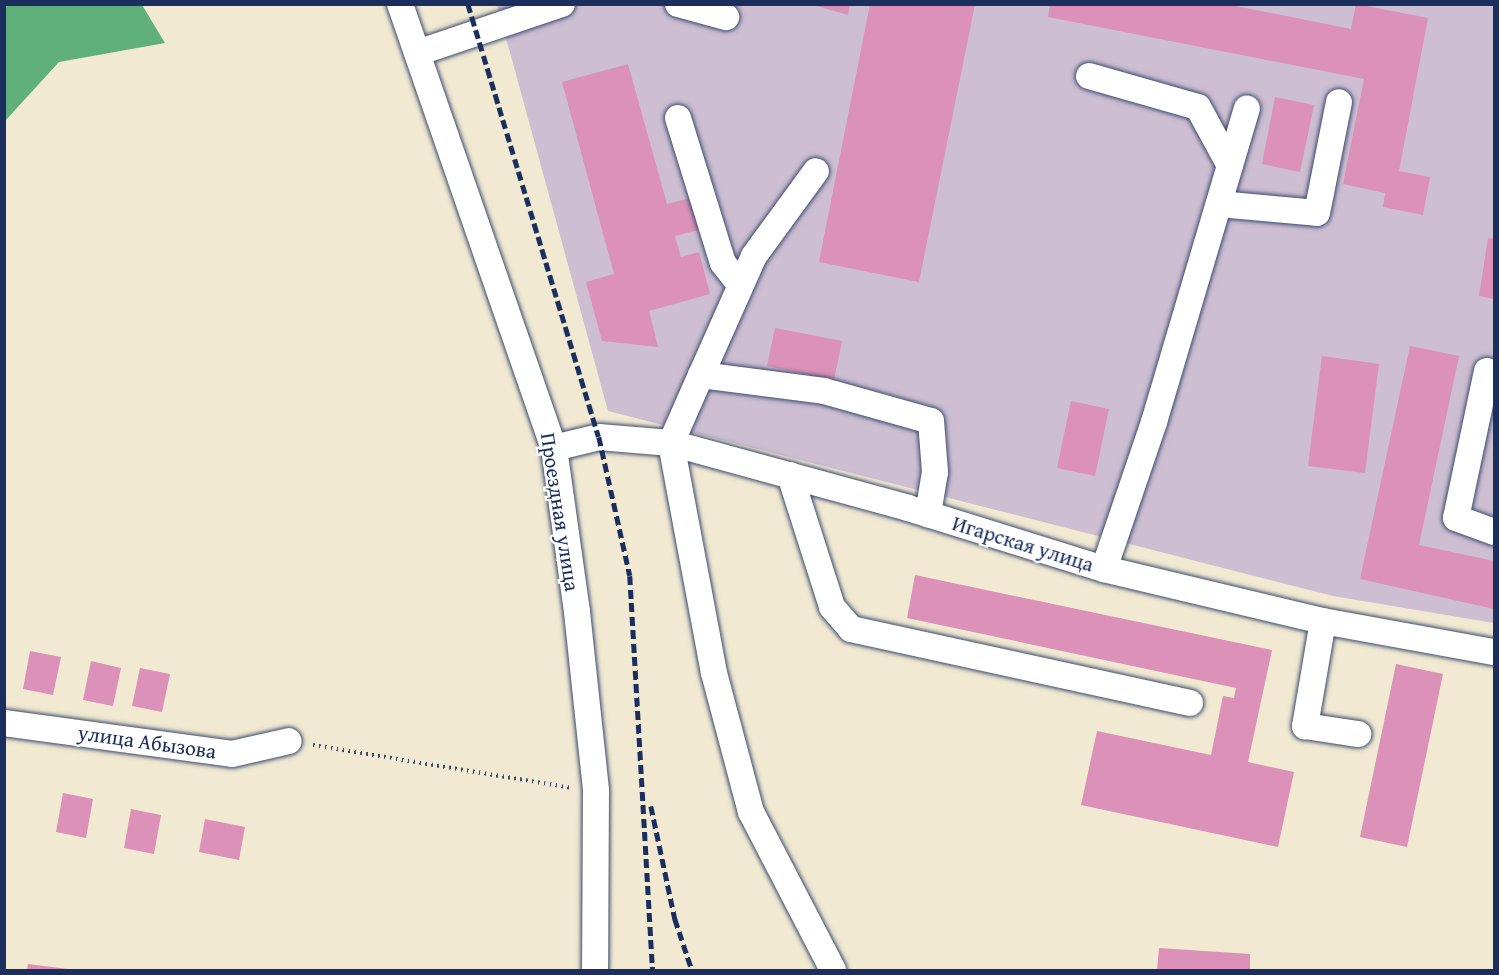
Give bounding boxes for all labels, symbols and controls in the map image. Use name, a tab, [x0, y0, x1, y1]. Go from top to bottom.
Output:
street label: Проездная улица	[535, 431, 585, 593]
street label: Игарская улица	[949, 511, 1097, 577]
street label: улица Абызова	[76, 720, 218, 764]

